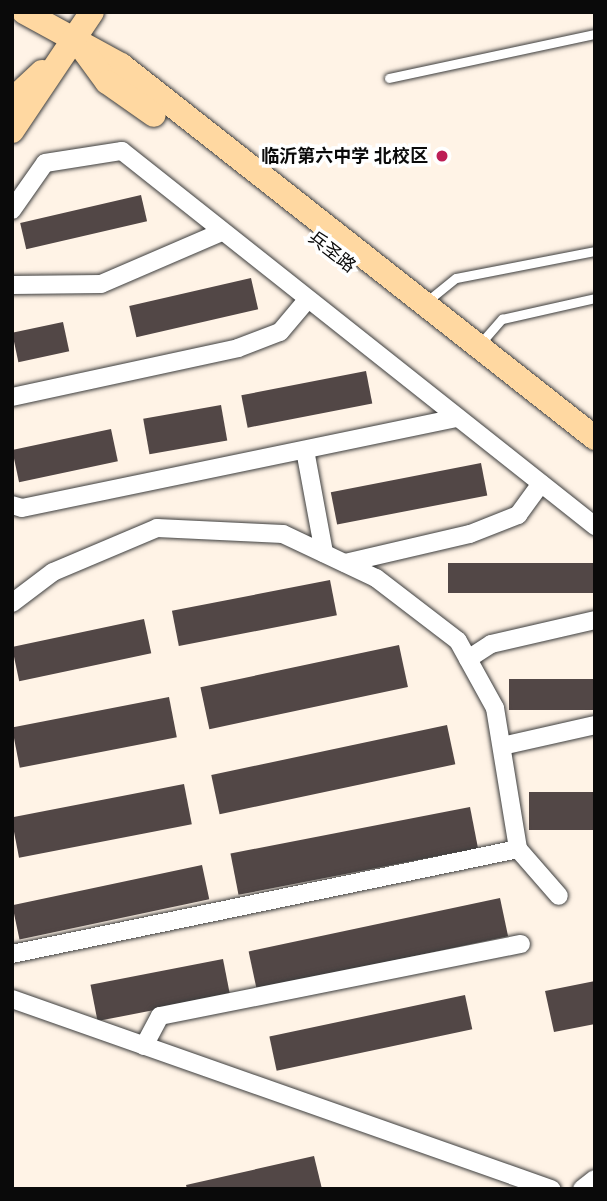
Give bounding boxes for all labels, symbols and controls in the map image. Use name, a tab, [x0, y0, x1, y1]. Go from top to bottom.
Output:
place label: 临沂第六中学 北校区	[261, 145, 428, 167]
marker: 临沂第六中学 北校区	[434, 148, 450, 164]
street label: 兵圣路	[304, 227, 360, 277]

